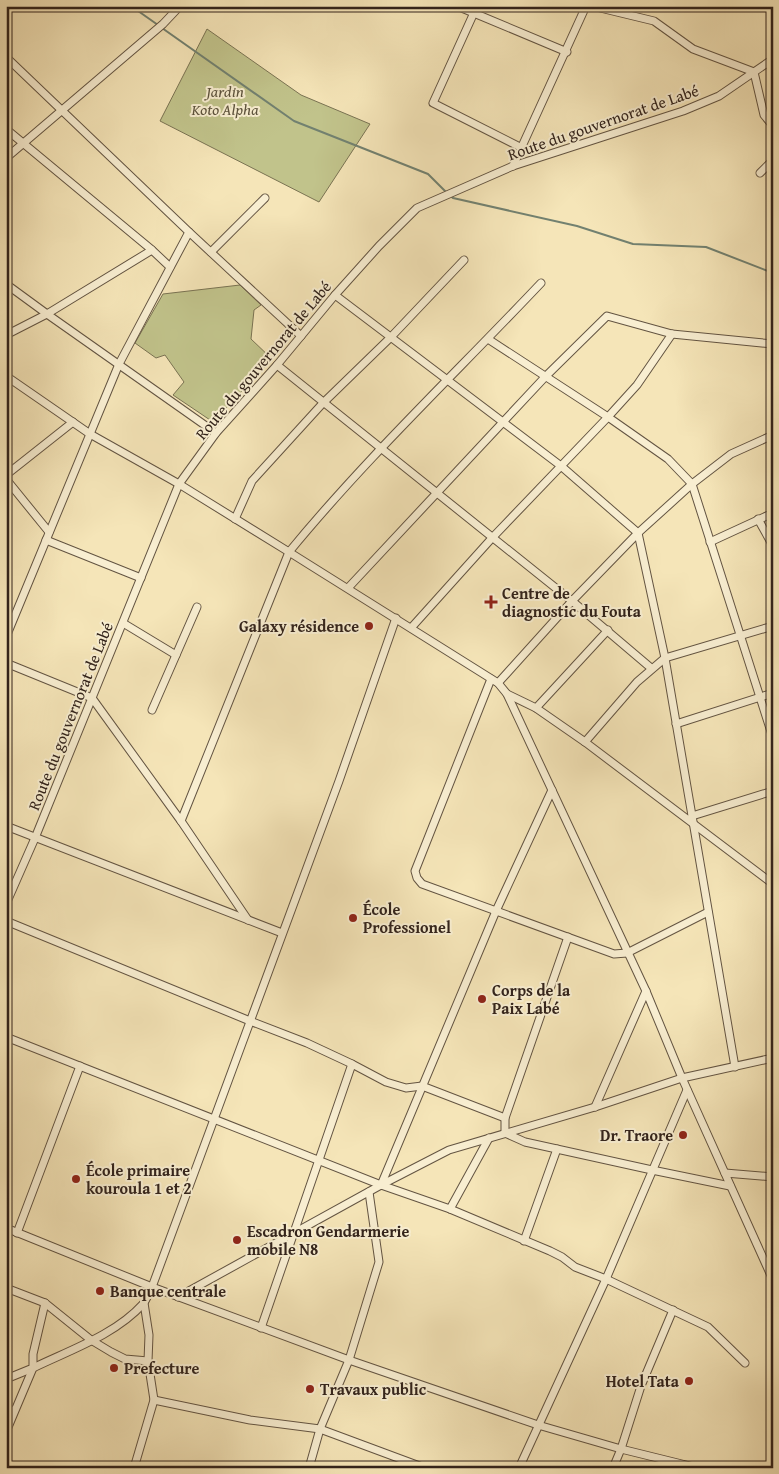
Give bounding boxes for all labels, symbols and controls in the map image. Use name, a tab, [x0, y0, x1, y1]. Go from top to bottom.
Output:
street label: Route du gouvernorat de Labé	[504, 78, 702, 166]
park label: Jardin Koto Alpha	[190, 79, 259, 121]
street label: Route du gouvernorat de Labé	[189, 275, 337, 445]
place label: Centre de diagnostic du Fouta	[502, 581, 642, 623]
marker: Centre de diagnostic du Fouta	[484, 595, 498, 609]
place label: Galaxy résidence	[239, 614, 359, 638]
street label: Route du gouvernorat de Labé	[21, 618, 119, 814]
marker: Galaxy résidence	[363, 620, 375, 632]
place label: École Professionel	[363, 897, 451, 939]
marker: École Professionel	[347, 912, 359, 924]
place label: Corps de la Paix Labé	[492, 978, 571, 1020]
marker: Corps de la Paix Labé	[476, 993, 488, 1005]
place label: Dr. Traore	[600, 1123, 673, 1147]
marker: Dr. Traore	[677, 1129, 689, 1141]
place label: École primaire kouroula 1 et 2	[86, 1158, 192, 1200]
marker: École primaire kouroula 1 et 2	[70, 1173, 82, 1185]
place label: Escadron Gendarmerie mobile N8	[247, 1219, 409, 1261]
marker: Escadron Gendarmerie mobile N8	[231, 1234, 243, 1246]
place label: Banque centrale	[110, 1279, 226, 1303]
marker: Banque centrale	[94, 1285, 106, 1297]
place label: Prefecture	[124, 1356, 199, 1380]
marker: Prefecture	[108, 1362, 120, 1374]
place label: Hotel Tata	[606, 1369, 680, 1393]
marker: Hotel Tata	[683, 1375, 695, 1387]
place label: Travaux public	[320, 1377, 427, 1401]
marker: Travaux public	[304, 1383, 316, 1395]

